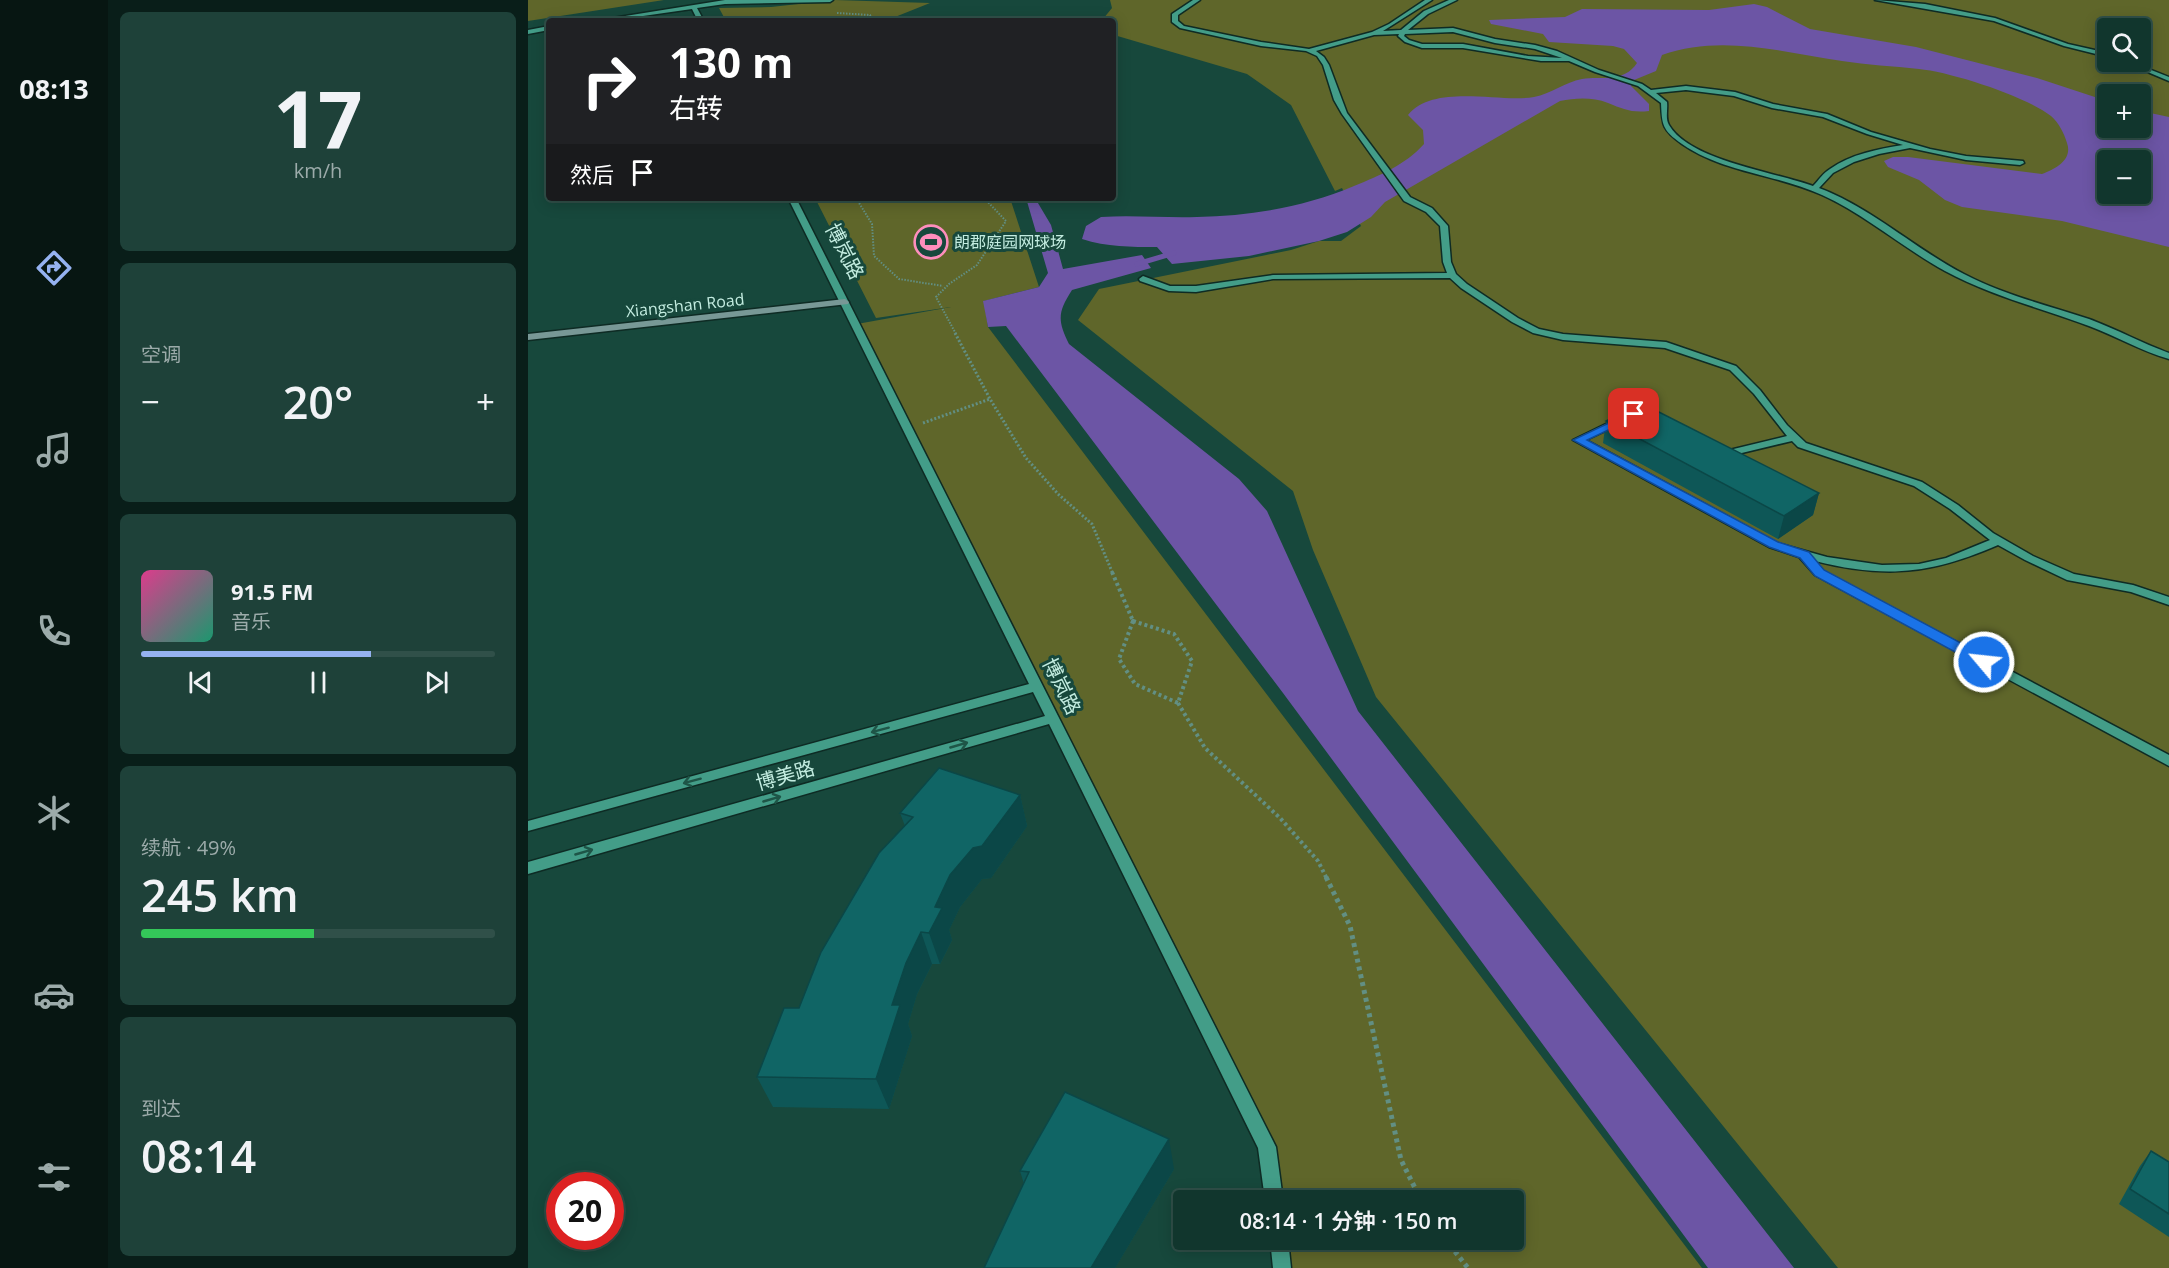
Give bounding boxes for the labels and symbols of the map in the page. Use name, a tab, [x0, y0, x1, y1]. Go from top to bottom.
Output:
street label: 博岚路	[819, 218, 871, 284]
sports icon: 朗郡庭园网球场	[913, 224, 949, 260]
place label: 朗郡庭园网球场	[954, 231, 1066, 253]
street label: Xiangshan Road	[625, 288, 745, 322]
pin	[1608, 388, 1659, 439]
position arrow	[1952, 630, 2016, 694]
street label: 博岚路	[1037, 653, 1087, 719]
one-way arrow	[871, 724, 890, 736]
one-way arrow	[949, 739, 968, 750]
street label: 博美路	[752, 754, 818, 796]
one-way arrow	[682, 776, 701, 788]
one-way arrow	[762, 793, 781, 804]
one-way arrow	[574, 846, 593, 857]
speed limit sign: 20	[546, 1172, 624, 1250]

